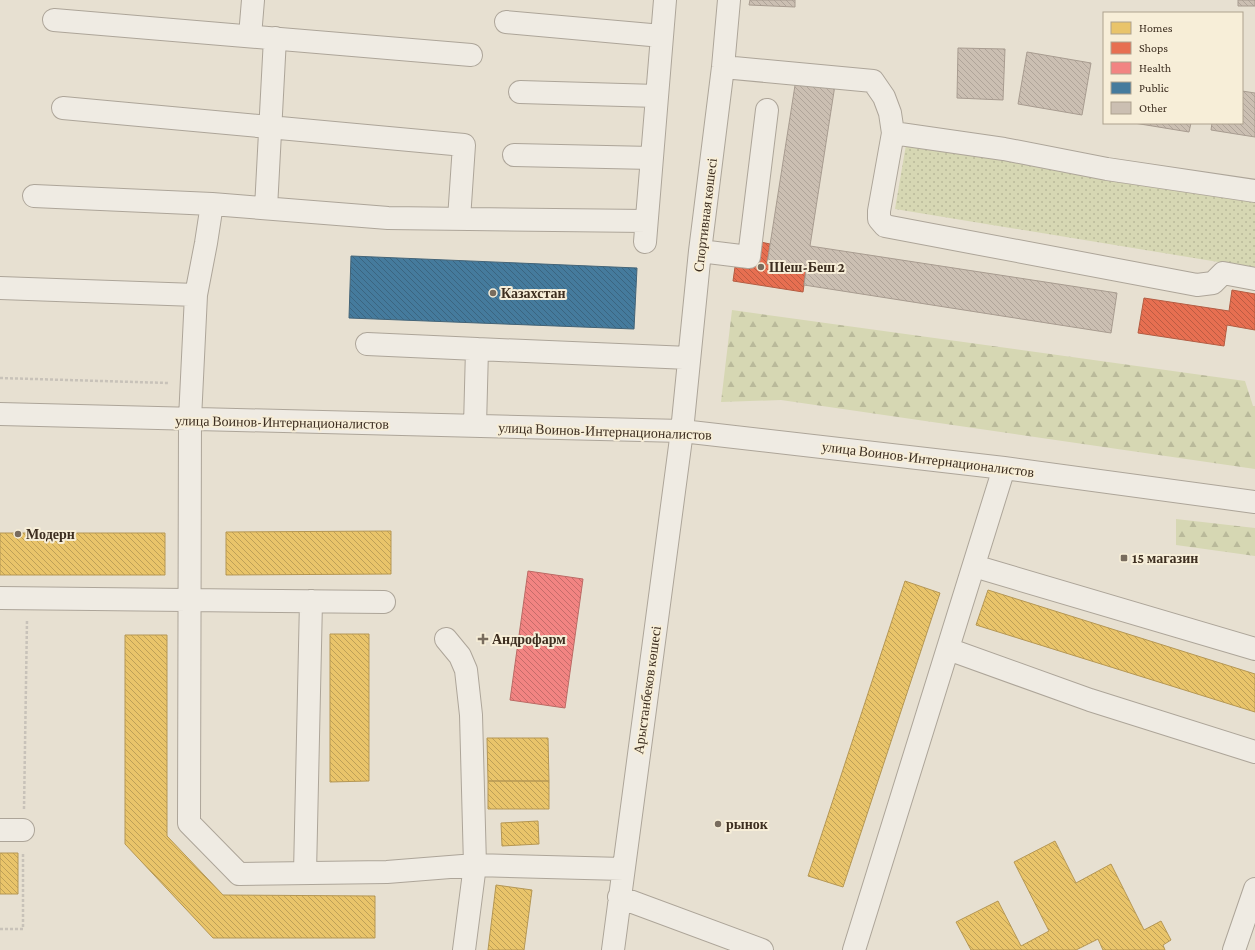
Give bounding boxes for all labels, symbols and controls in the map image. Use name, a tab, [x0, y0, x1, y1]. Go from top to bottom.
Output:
legend	[1103, 12, 1243, 124]
text: Homes	[1139, 21, 1173, 35]
text: Shops	[1139, 41, 1168, 55]
text: Health	[1139, 61, 1172, 75]
text: Public	[1139, 81, 1169, 95]
text: Other	[1139, 101, 1168, 115]
street label: Спортивная көшесі	[690, 157, 720, 273]
place label: Шеш-Беш 2	[769, 259, 845, 275]
marker: Шеш-Беш 2	[756, 262, 766, 272]
place label: Казахстан	[501, 285, 566, 301]
marker: Казахстан	[488, 288, 498, 298]
street label: улица Воинов-Интернационалистов	[175, 412, 389, 432]
street label: улица Воинов-Интернационалистов	[498, 419, 713, 443]
street label: улица Воинов-Интернационалистов	[821, 438, 1036, 480]
place label: Модерн	[26, 526, 75, 542]
marker: Модерн	[13, 529, 23, 539]
place label: 15 магазин	[1132, 550, 1198, 566]
marker: 15 магазин	[1119, 553, 1129, 563]
street label: Арыстанбеков көшесі	[630, 625, 664, 755]
place label: Андрофарм	[492, 631, 566, 647]
marker: Андрофарм	[477, 633, 489, 645]
place label: рынок	[726, 816, 769, 832]
marker: рынок	[713, 819, 723, 829]

